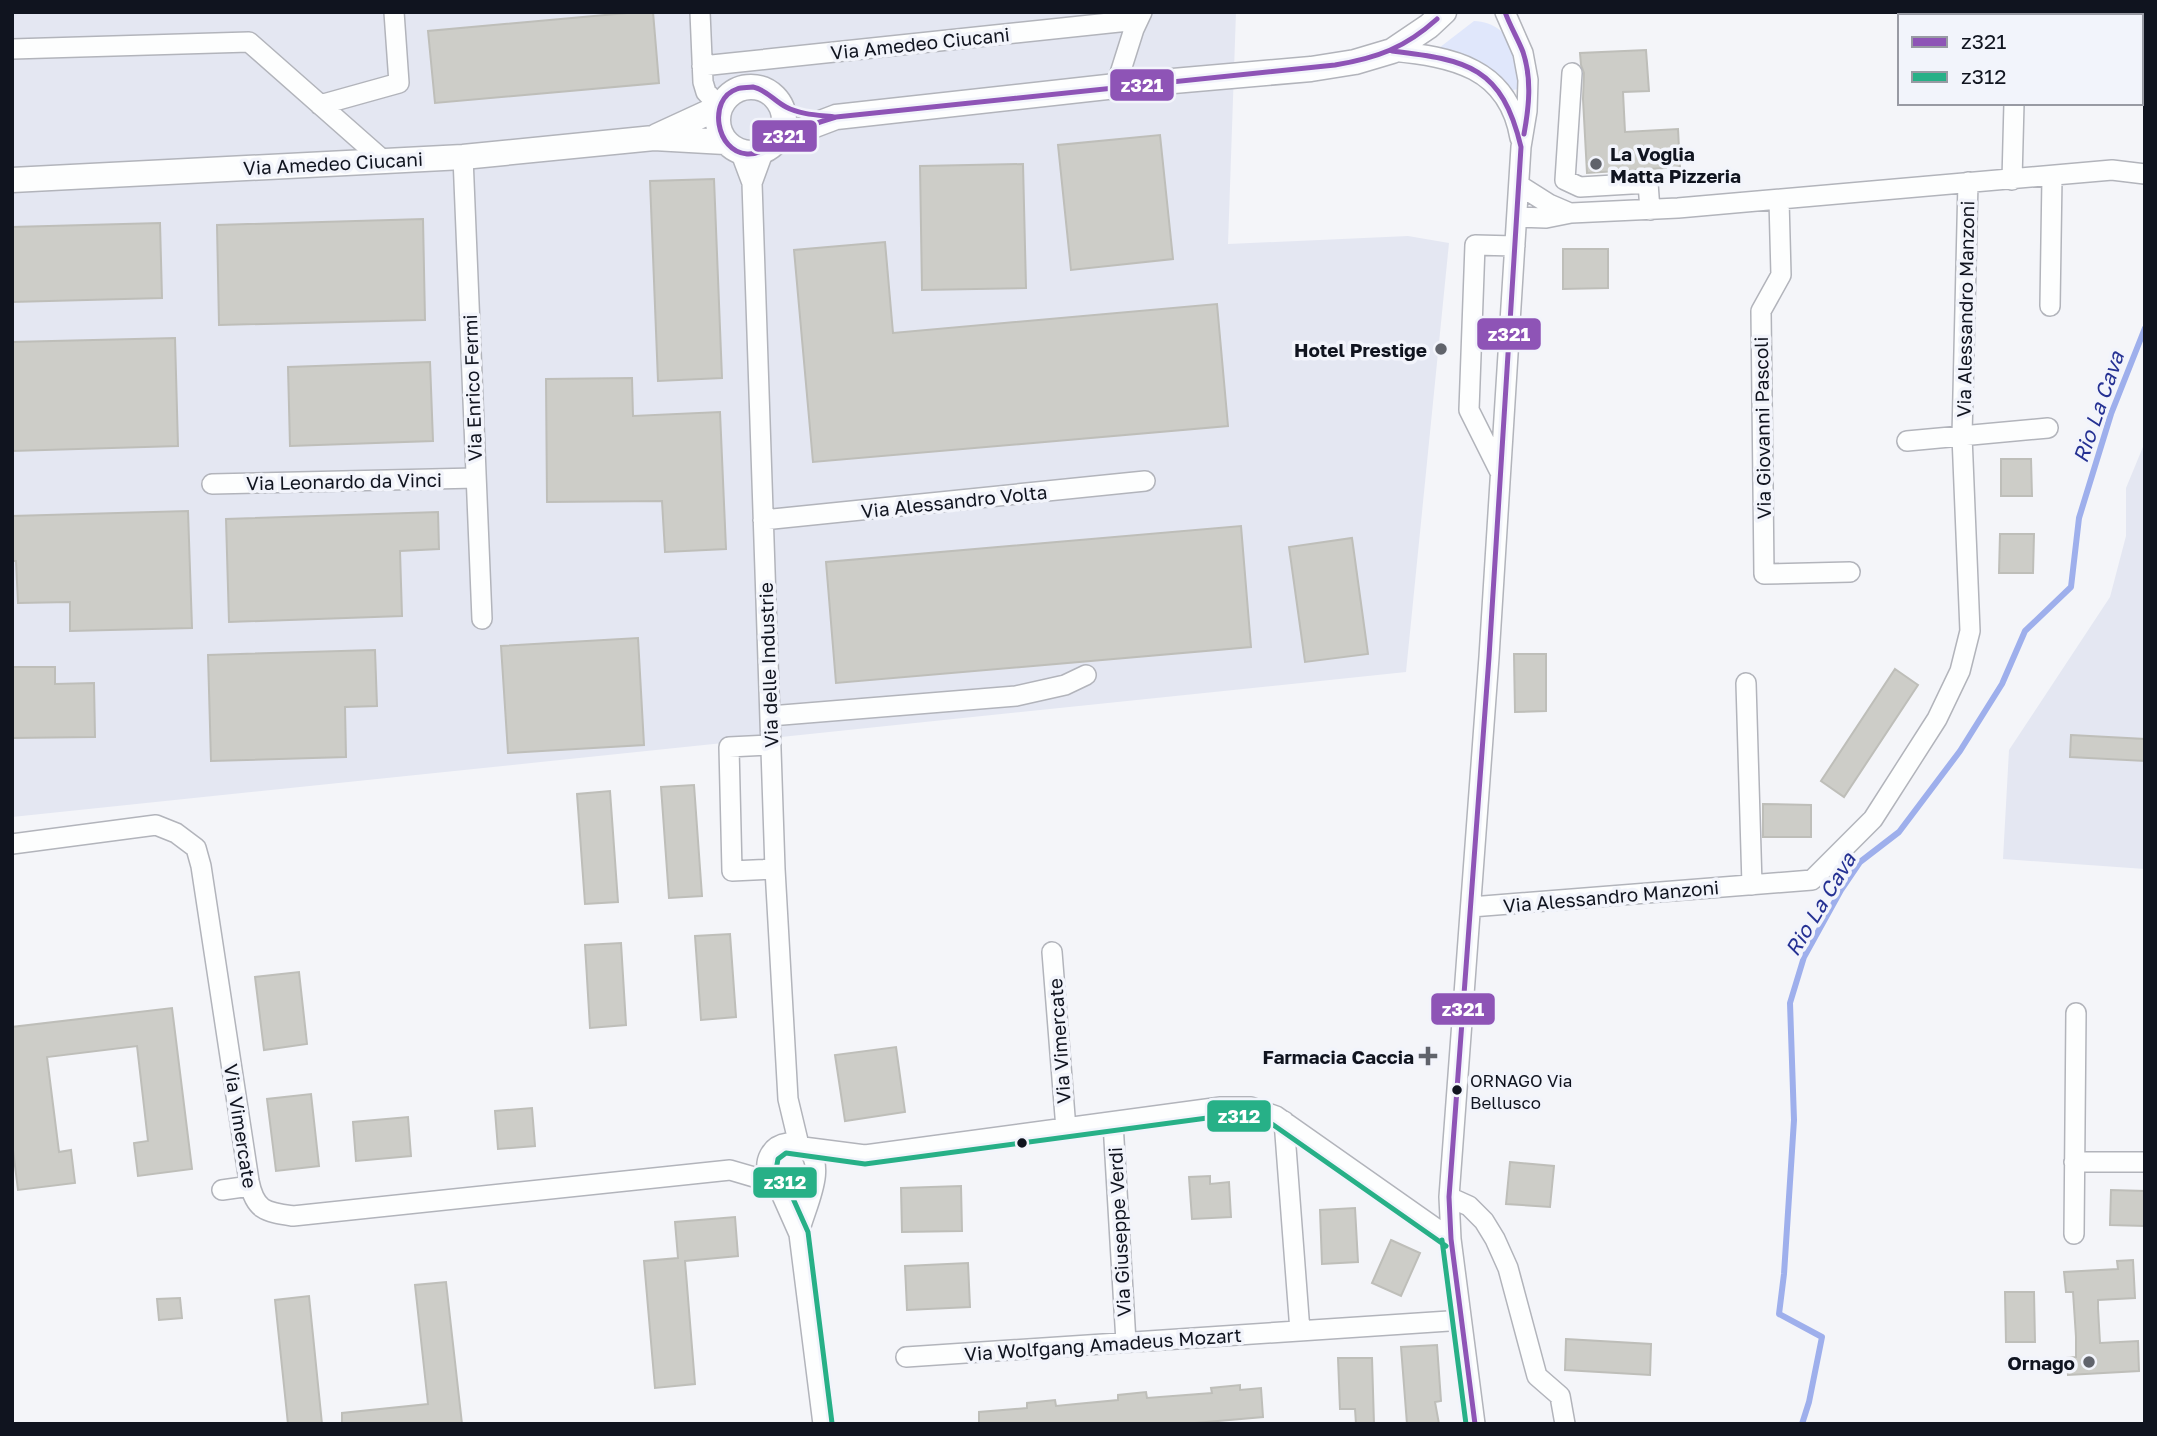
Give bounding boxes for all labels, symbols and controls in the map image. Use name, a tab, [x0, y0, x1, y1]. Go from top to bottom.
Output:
legend	[1898, 14, 2143, 105]
street label: Via Amedeo Ciucani	[829, 22, 1011, 64]
text: z321	[1961, 28, 2006, 54]
text: z312	[1961, 63, 2006, 89]
line badge: z321	[1109, 68, 1175, 102]
text: z321	[1121, 73, 1164, 96]
line badge: z321	[751, 119, 818, 153]
text: z321	[763, 124, 806, 147]
place label: La Voglia Matta Pizzeria	[1610, 142, 1741, 187]
street label: Via Amedeo Ciucani	[242, 147, 424, 179]
marker: La Voglia Matta Pizzeria	[1588, 156, 1604, 172]
street label: Via Alessandro Manzoni	[1952, 200, 1978, 418]
street label: Via Enrico Fermi	[458, 314, 486, 462]
line badge: z321	[1476, 317, 1542, 351]
text: z321	[1488, 322, 1531, 345]
street label: Via Giovanni Pascoli	[1749, 336, 1775, 520]
place label: Hotel Prestige	[1294, 338, 1427, 361]
marker: Hotel Prestige	[1433, 341, 1449, 357]
water label: Rio La Cava	[2067, 347, 2130, 466]
street label: Via Leonardo da Vinci	[246, 468, 442, 494]
street label: Via Alessandro Volta	[860, 480, 1048, 522]
street label: Via delle Industrie	[754, 582, 782, 748]
water label: Rio La Cava	[1779, 847, 1862, 960]
street label: Via Alessandro Manzoni	[1502, 875, 1720, 917]
street label: Via Vimercate	[1043, 977, 1075, 1105]
line badge: z321	[1430, 992, 1496, 1026]
text: z321	[1442, 997, 1485, 1020]
place label: Farmacia Caccia	[1263, 1045, 1414, 1068]
marker: Farmacia Caccia	[1420, 1048, 1436, 1064]
street label: Via Vimercate	[220, 1062, 262, 1190]
place label: ORNAGO Via Bellusco	[1470, 1070, 1572, 1113]
marker: ORNAGO Via Bellusco	[1450, 1083, 1464, 1097]
line badge: z312	[1206, 1099, 1272, 1133]
text: z312	[1218, 1104, 1260, 1127]
unlabelled marker	[1015, 1136, 1029, 1150]
street label: Via Giuseppe Verdi	[1103, 1146, 1135, 1318]
line badge: z312	[752, 1166, 818, 1199]
text: z312	[764, 1170, 806, 1193]
street label: Via Wolfgang Amadeus Mozart	[964, 1323, 1242, 1365]
place label: Ornago	[2007, 1351, 2075, 1374]
marker: Ornago	[2081, 1354, 2097, 1370]

